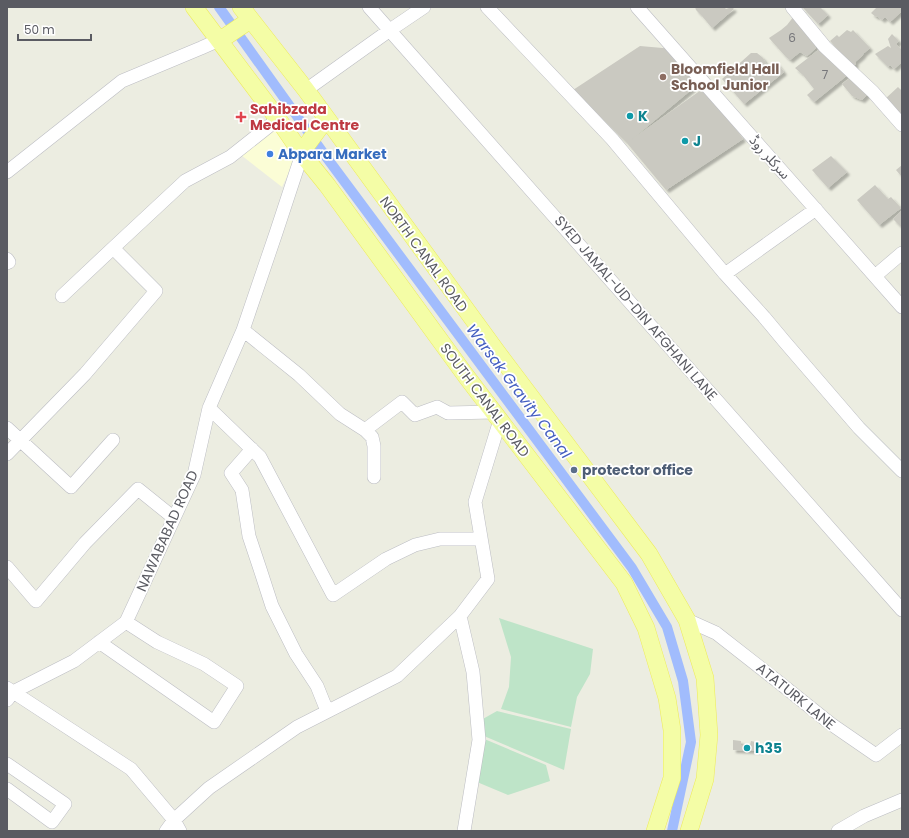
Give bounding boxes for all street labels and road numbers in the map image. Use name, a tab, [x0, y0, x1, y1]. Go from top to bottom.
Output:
street label: سرکلر روڈ	[745, 131, 795, 184]
street label: NORTH CANAL ROAD	[375, 192, 473, 316]
street label: SYED JAMAL-UD-DIN AFGHANI LANE	[550, 211, 722, 405]
street label: SOUTH CANAL ROAD	[436, 339, 535, 461]
street label: NAWABABAD ROAD	[131, 467, 203, 595]
street label: ATATURK LANE	[752, 658, 840, 734]

